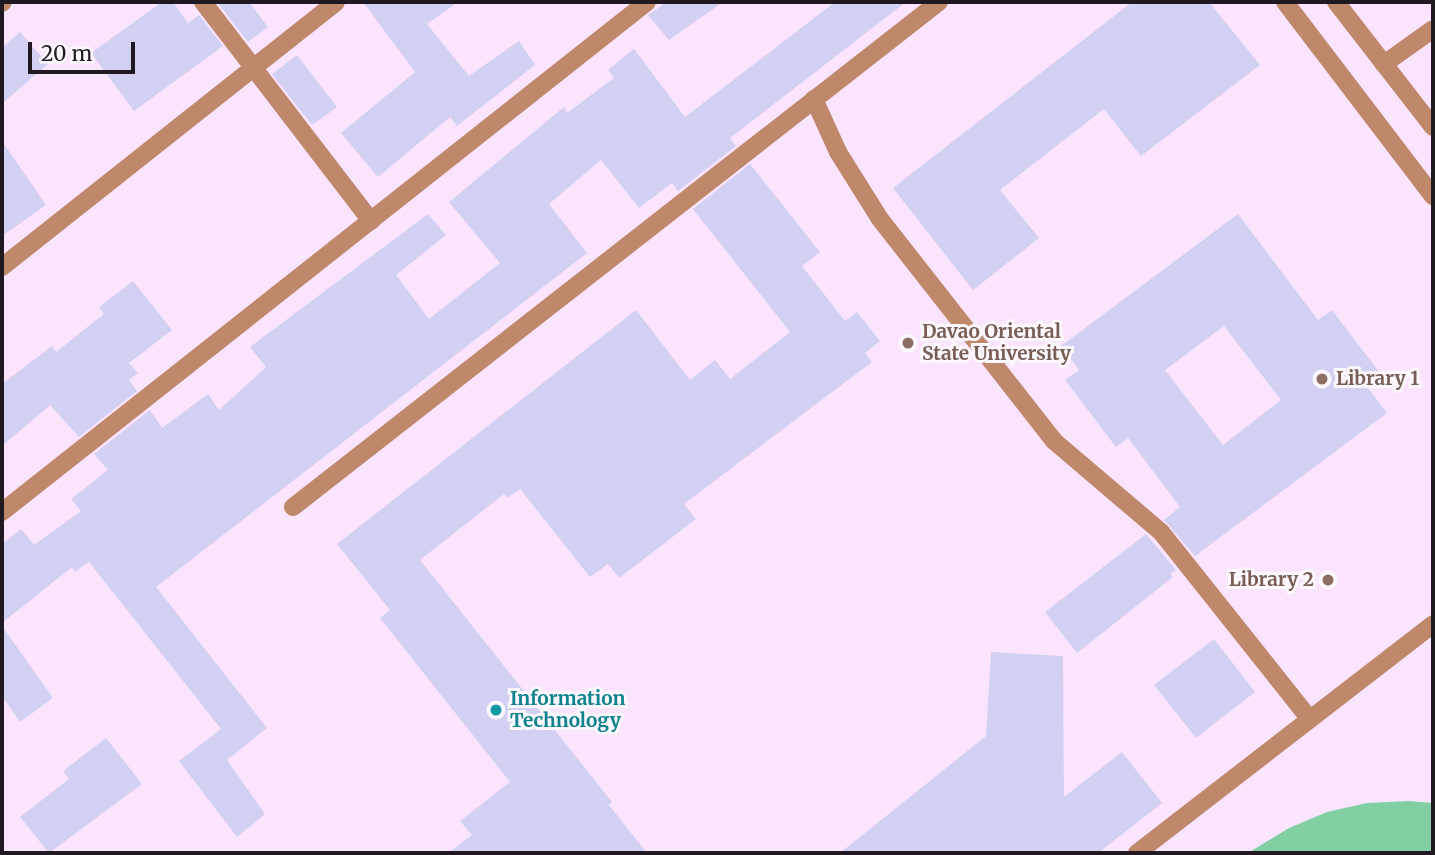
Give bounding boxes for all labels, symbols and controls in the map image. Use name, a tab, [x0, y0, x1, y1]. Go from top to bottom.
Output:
scale bar	[32, 28, 138, 72]
text: 20 m	[41, 40, 92, 67]
place label: Davao Oriental State University	[922, 321, 1071, 365]
marker: Davao Oriental State University	[900, 335, 916, 351]
place label: Library 1	[1336, 368, 1419, 390]
marker: Library 1	[1314, 371, 1330, 387]
place label: Library 2	[1229, 569, 1314, 591]
marker: Library 2	[1320, 572, 1336, 588]
place label: Information Technology	[510, 688, 625, 732]
marker: Information Technology	[488, 702, 504, 718]

